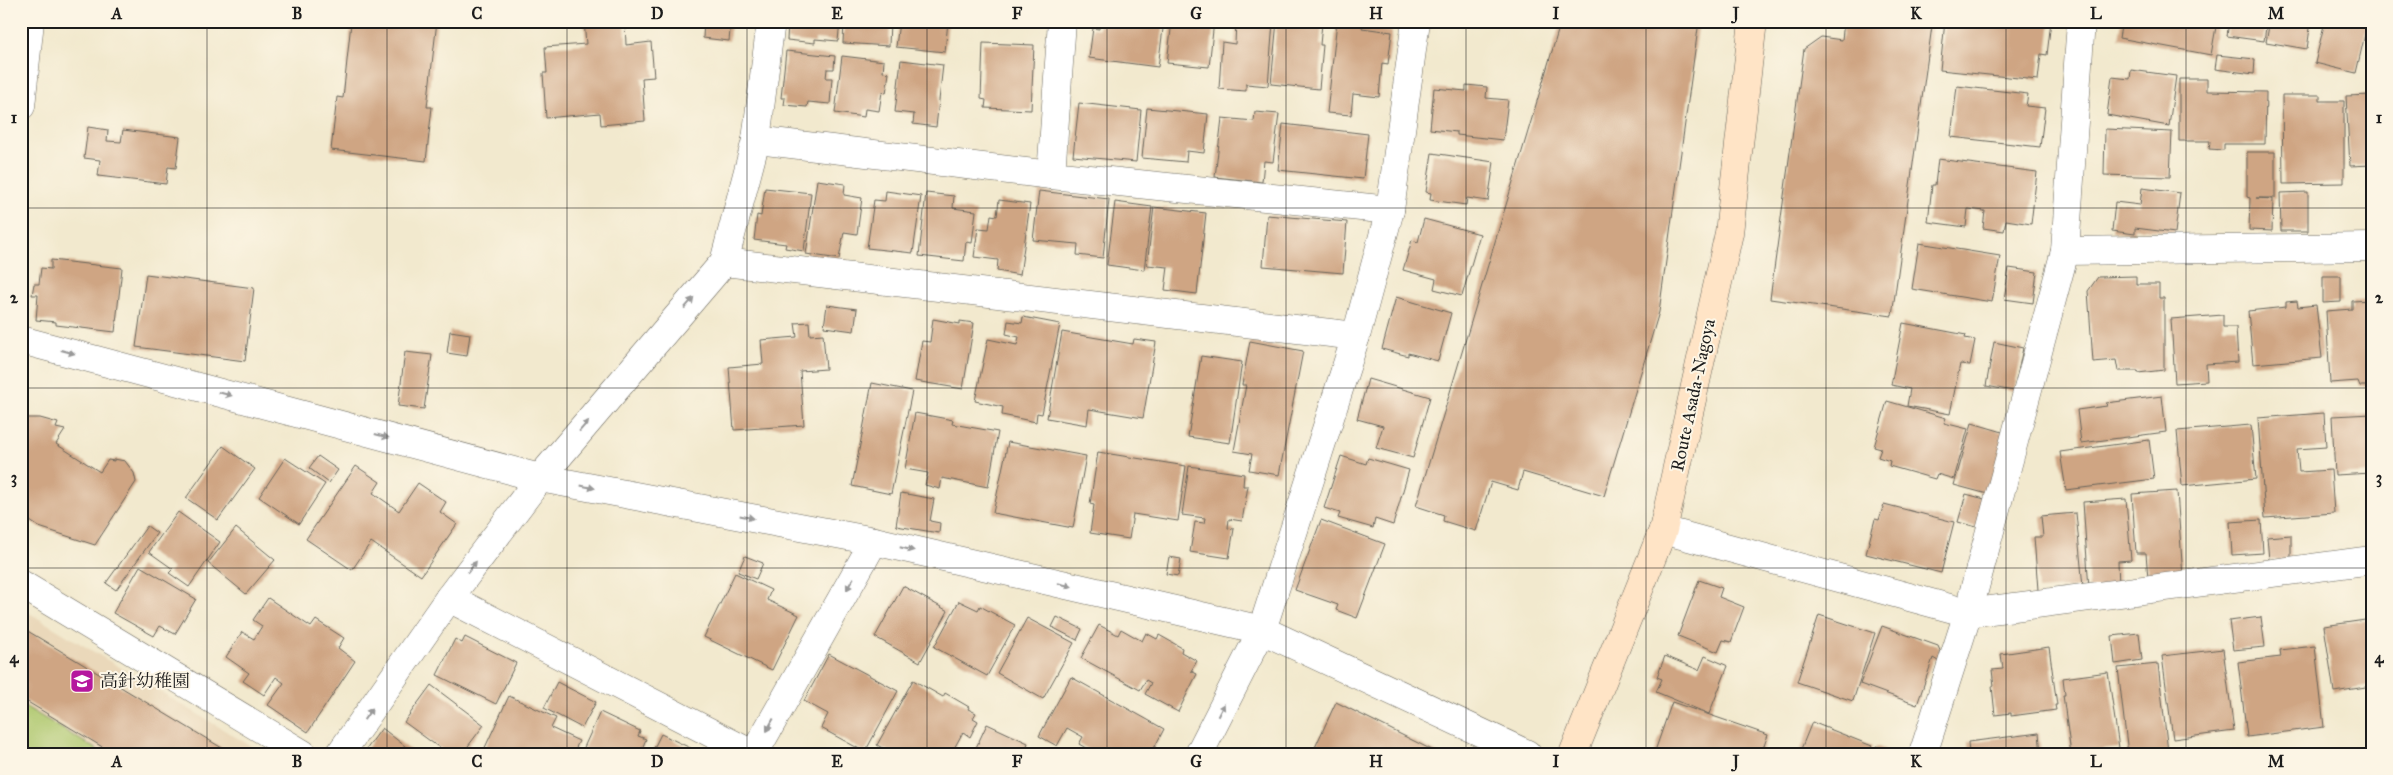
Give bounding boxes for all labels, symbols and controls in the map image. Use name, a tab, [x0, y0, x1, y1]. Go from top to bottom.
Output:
text: A	[111, 4, 123, 23]
text: B	[292, 4, 302, 23]
text: C	[472, 4, 483, 23]
text: D	[651, 4, 664, 23]
text: E	[831, 4, 843, 23]
text: F	[1012, 4, 1023, 23]
text: G	[1190, 4, 1202, 23]
text: H	[1369, 4, 1383, 23]
text: I	[1553, 4, 1560, 23]
text: J	[1731, 4, 1740, 24]
text: K	[1910, 4, 1922, 23]
text: L	[2090, 4, 2102, 23]
text: M	[2268, 4, 2285, 23]
text: 1	[11, 108, 18, 127]
text: 1	[2376, 108, 2383, 127]
text: 2	[10, 288, 19, 307]
text: 2	[2375, 288, 2384, 307]
one-way arrow	[684, 296, 695, 309]
street label: Route Asada-Nagoya	[1666, 316, 1721, 473]
one-way arrow	[61, 349, 76, 357]
one-way arrow	[218, 390, 233, 398]
one-way arrow	[578, 420, 589, 433]
one-way arrow	[375, 432, 390, 440]
text: 3	[11, 468, 17, 488]
text: 3	[2376, 468, 2382, 488]
one-way arrow	[580, 483, 596, 491]
one-way arrow	[740, 513, 755, 521]
one-way arrow	[899, 545, 914, 553]
one-way arrow	[467, 560, 477, 574]
one-way arrow	[845, 577, 854, 590]
one-way arrow	[1058, 581, 1073, 589]
text: 4	[10, 648, 20, 668]
text: 4	[2375, 648, 2385, 668]
school or university icon: 高針幼稚園	[69, 668, 95, 694]
place label: 高針幼稚園	[100, 670, 190, 692]
one-way arrow	[1217, 703, 1225, 717]
one-way arrow	[363, 707, 373, 721]
one-way arrow	[766, 718, 774, 733]
text: A	[111, 752, 123, 771]
text: B	[292, 752, 302, 771]
text: C	[472, 752, 483, 771]
text: D	[651, 752, 664, 771]
text: E	[831, 752, 843, 771]
text: F	[1012, 752, 1023, 771]
text: G	[1190, 752, 1202, 771]
text: H	[1369, 752, 1383, 771]
text: I	[1553, 752, 1560, 771]
text: J	[1731, 752, 1740, 772]
text: K	[1910, 752, 1922, 771]
text: L	[2090, 752, 2102, 771]
text: M	[2268, 752, 2285, 771]

